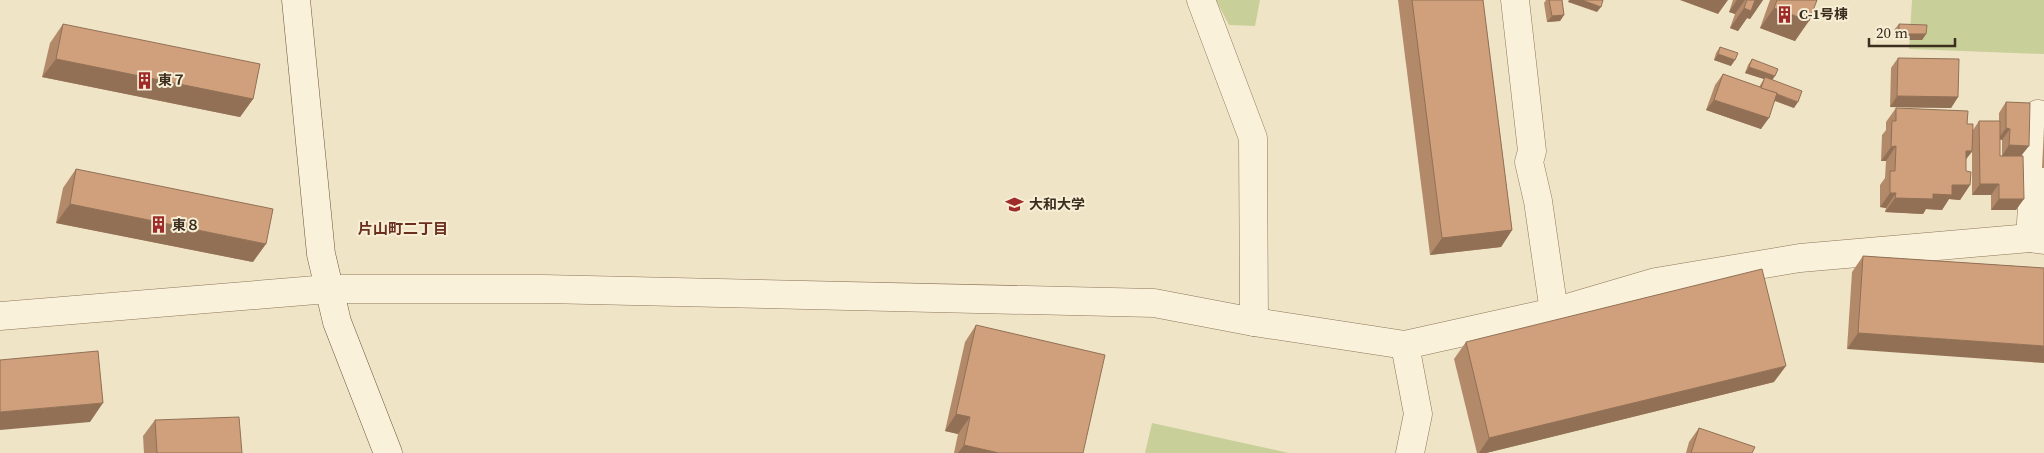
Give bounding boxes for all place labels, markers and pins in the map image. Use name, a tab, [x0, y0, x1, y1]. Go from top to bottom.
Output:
building icon: C-1号棟	[1775, 4, 1795, 24]
place label: C-1号棟	[1799, 4, 1848, 24]
building icon: 東７	[134, 70, 154, 90]
place label: 東７	[158, 70, 186, 90]
school or university icon: 大和大学	[1005, 194, 1025, 214]
place label: 大和大学	[1029, 194, 1085, 214]
building icon: 東８	[148, 215, 168, 235]
place label: 東８	[172, 215, 200, 235]

